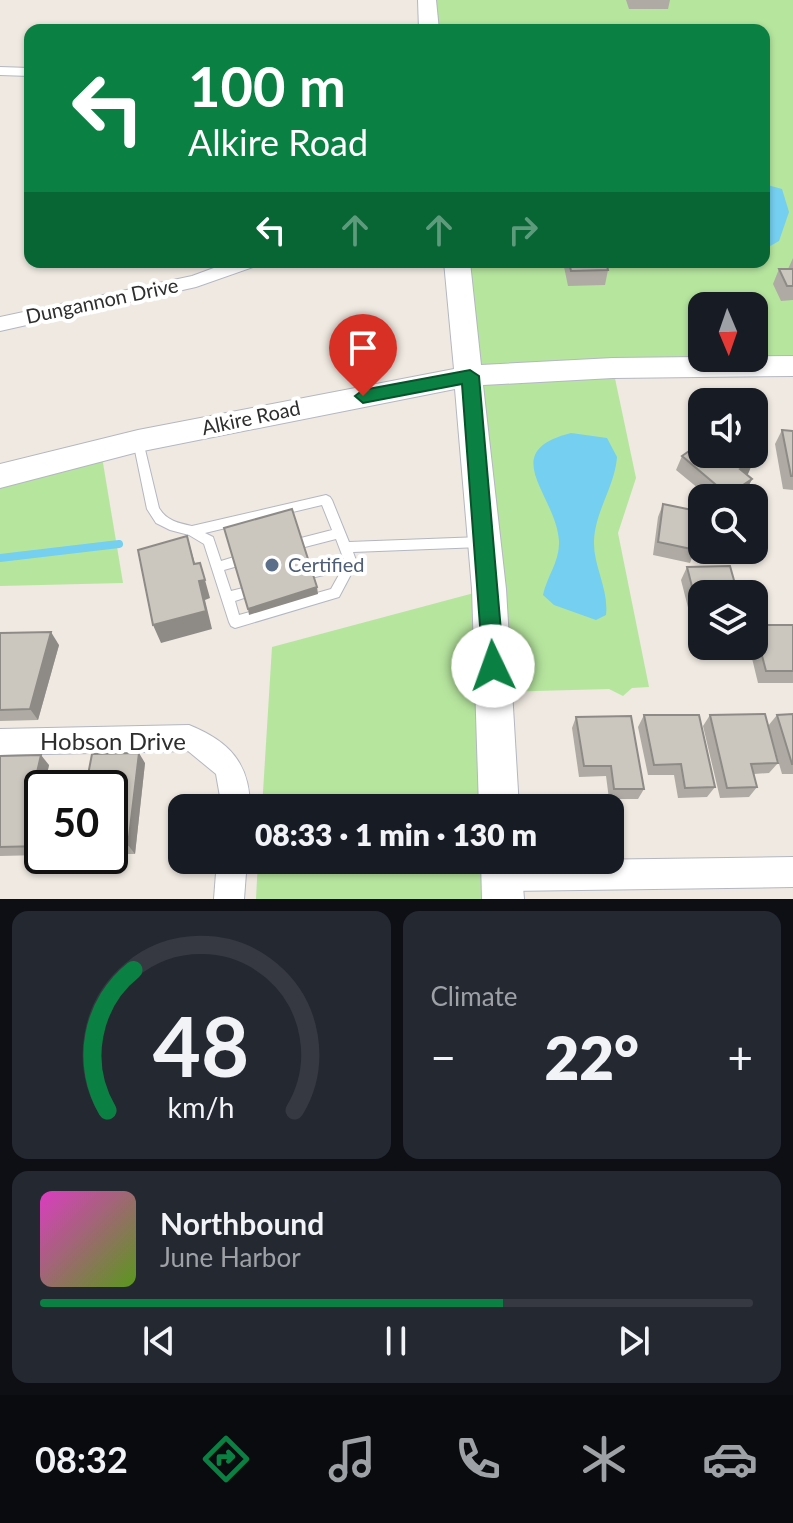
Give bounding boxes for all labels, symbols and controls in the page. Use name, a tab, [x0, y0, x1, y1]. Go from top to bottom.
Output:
text: 100 m	[188, 52, 346, 119]
icon: left	[56, 56, 160, 160]
text: Alkire Road	[188, 120, 368, 164]
icon: left	[249, 208, 293, 252]
icon: ahead	[333, 208, 377, 252]
icon: ahead	[417, 208, 461, 252]
icon: right	[501, 208, 545, 252]
street label: Dungannon Drive	[23, 272, 180, 328]
north arrow	[688, 292, 768, 372]
map controls	[688, 292, 768, 660]
pin	[329, 314, 397, 396]
icon: arrive	[341, 326, 385, 370]
button: sound	[688, 388, 768, 468]
street label: Alkire Road	[199, 395, 302, 439]
button: search	[688, 484, 768, 564]
place label: Certified	[288, 552, 365, 576]
marker: Certified	[263, 556, 281, 574]
button: layers	[688, 580, 768, 660]
position arrow	[451, 624, 535, 708]
street label: Hobson Drive	[40, 726, 186, 755]
speed limit sign: 50	[24, 770, 128, 874]
text: 08:33 · 1 min · 130 m	[255, 816, 537, 852]
text: Climate	[431, 980, 517, 1012]
text: 48	[153, 995, 250, 1095]
text: 22°	[544, 1021, 639, 1093]
text: −	[431, 1031, 456, 1083]
text: +	[727, 1031, 753, 1083]
text: km/h	[168, 1090, 235, 1124]
text: Northbound	[160, 1205, 324, 1241]
text: June Harbor	[160, 1241, 301, 1273]
icon: previous	[137, 1319, 181, 1363]
icon: pause	[374, 1319, 418, 1363]
icon: next	[612, 1319, 656, 1363]
icon: directions	[198, 1431, 254, 1487]
icon: music	[324, 1431, 380, 1487]
icon: phone	[450, 1431, 506, 1487]
icon: climate	[576, 1431, 632, 1487]
icon: car	[702, 1431, 758, 1487]
text: 08:32	[35, 1437, 128, 1481]

